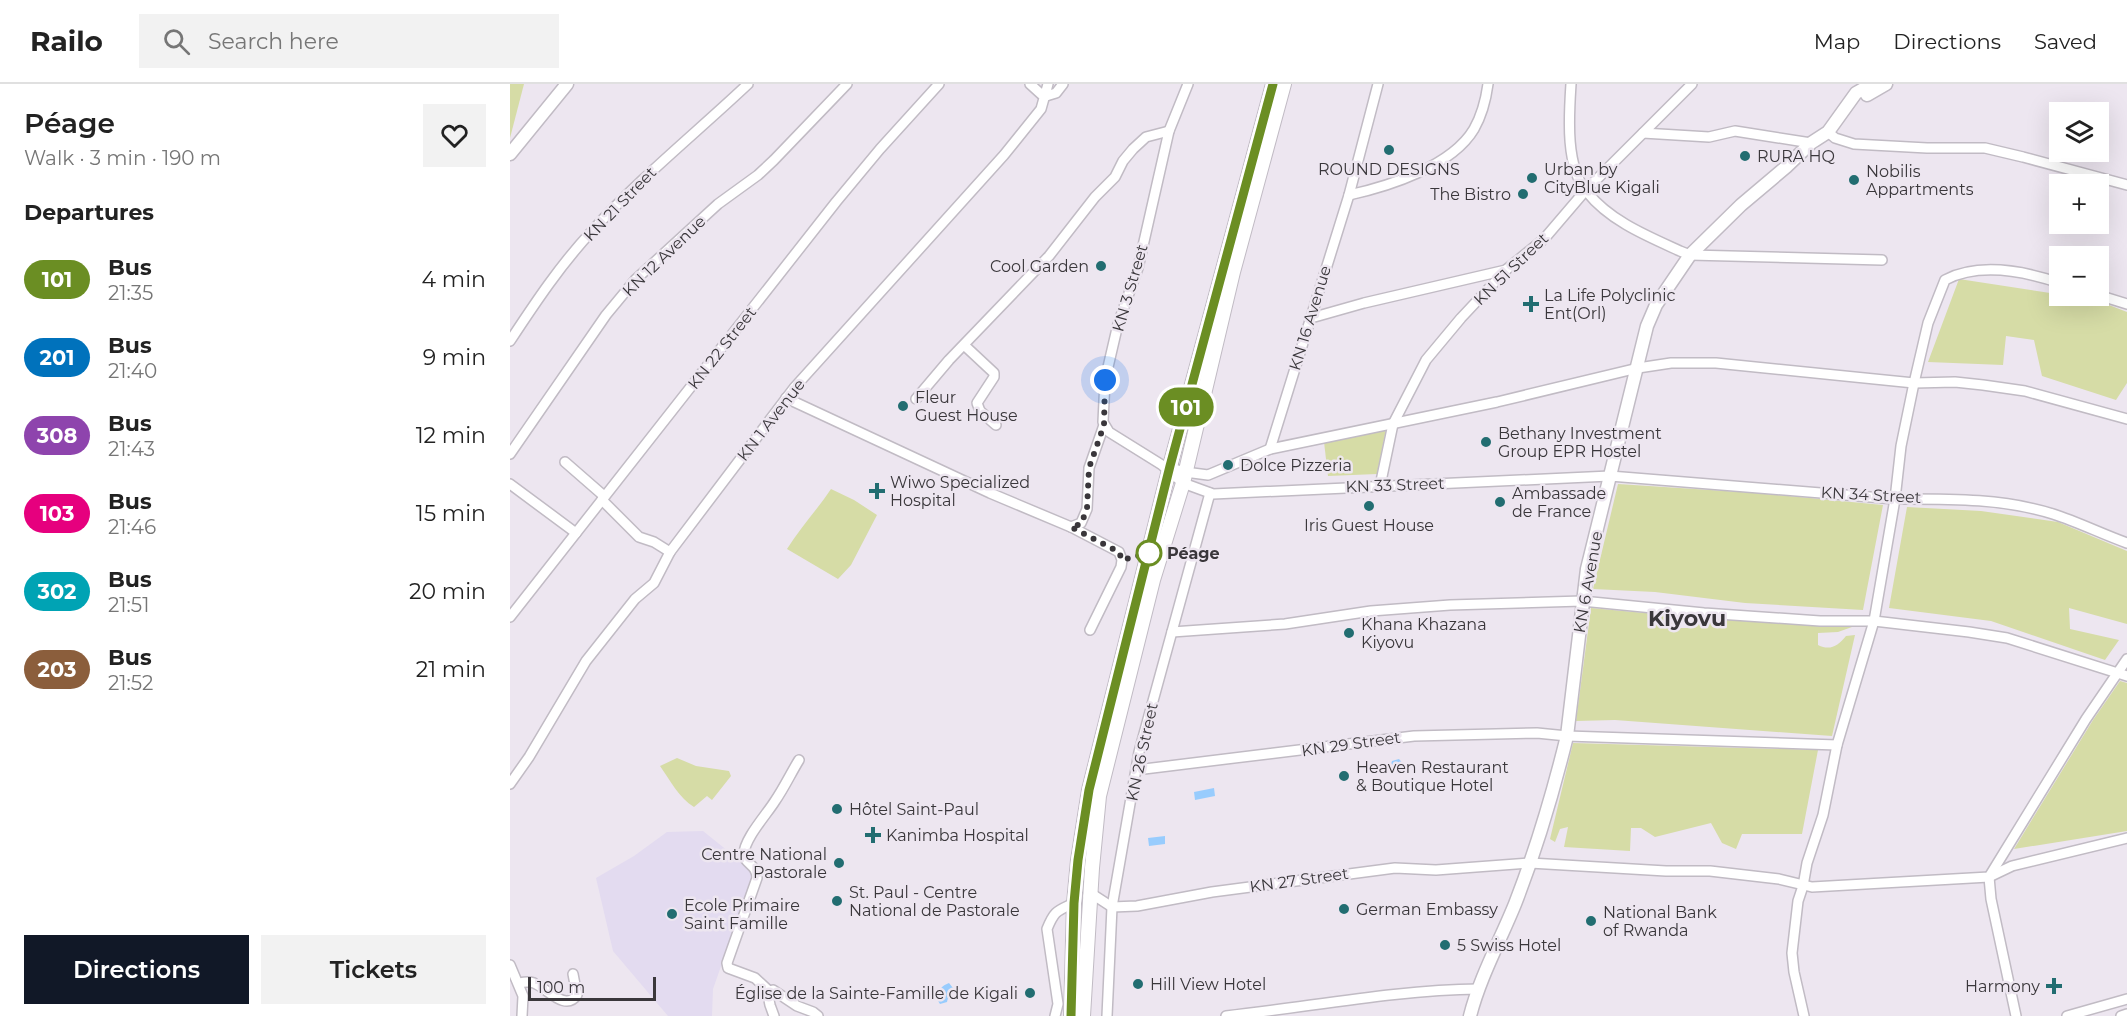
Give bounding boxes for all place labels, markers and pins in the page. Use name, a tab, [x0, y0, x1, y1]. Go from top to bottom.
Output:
marker: ROUND DESIGNS	[1382, 143, 1396, 157]
place label: RURA HQ	[1757, 147, 1835, 166]
marker: RURA HQ	[1738, 149, 1752, 163]
place label: ROUND DESIGNS	[1318, 160, 1460, 179]
place label: Urban by CityBlue Kigali	[1544, 160, 1660, 197]
place label: Nobilis Appartments	[1866, 162, 1974, 199]
marker: Urban by CityBlue Kigali	[1525, 171, 1539, 185]
marker: Nobilis Appartments	[1847, 173, 1861, 187]
place label: The Bistro	[1430, 185, 1511, 204]
marker: The Bistro	[1516, 187, 1530, 201]
place label: Cool Garden	[990, 257, 1089, 276]
marker: Cool Garden	[1094, 259, 1108, 273]
place label: La Life Polyclinic Ent(Orl)	[1544, 286, 1676, 323]
marker: La Life Polyclinic Ent(Orl)	[1522, 295, 1540, 313]
place label: Fleur Guest House	[915, 388, 1018, 425]
marker: Fleur Guest House	[896, 399, 910, 413]
place label: Bethany Investment Group EPR Hostel	[1498, 424, 1662, 461]
marker: Bethany Investment Group EPR Hostel	[1479, 435, 1493, 449]
place label: Dolce Pizzeria	[1240, 456, 1352, 475]
marker: Dolce Pizzeria	[1221, 458, 1235, 472]
place label: Wiwo Specialized Hospital	[890, 473, 1030, 510]
marker: Wiwo Specialized Hospital	[868, 482, 886, 500]
place label: Ambassade de France	[1512, 484, 1606, 521]
marker: Ambassade de France	[1493, 495, 1507, 509]
marker: Iris Guest House	[1362, 499, 1376, 513]
place label: Iris Guest House	[1304, 516, 1434, 535]
marker: Péage	[1136, 540, 1162, 566]
place label: Péage	[1167, 544, 1220, 563]
place label: Khana Khazana Kiyovu	[1361, 615, 1487, 652]
marker: Khana Khazana Kiyovu	[1342, 626, 1356, 640]
place label: Heaven Restaurant & Boutique Hotel	[1356, 758, 1509, 795]
marker: Heaven Restaurant & Boutique Hotel	[1337, 769, 1351, 783]
place label: Hôtel Saint-Paul	[849, 800, 979, 819]
marker: Hôtel Saint-Paul	[830, 802, 844, 816]
marker: Kanimba Hospital	[864, 826, 882, 844]
place label: Kanimba Hospital	[886, 826, 1029, 845]
place label: Centre National Pastorale	[701, 845, 827, 882]
marker: Centre National Pastorale	[832, 856, 846, 870]
place label: St. Paul - Centre National de Pastorale	[849, 883, 1020, 920]
marker: St. Paul - Centre National de Pastorale	[830, 894, 844, 908]
place label: Ecole Primaire Saint Famille	[684, 896, 800, 933]
place label: German Embassy	[1356, 900, 1498, 919]
marker: German Embassy	[1337, 902, 1351, 916]
place label: National Bank of Rwanda	[1603, 903, 1717, 940]
marker: Ecole Primaire Saint Famille	[665, 907, 679, 921]
marker: National Bank of Rwanda	[1584, 914, 1598, 928]
place label: 5 Swiss Hotel	[1457, 936, 1561, 955]
marker: 5 Swiss Hotel	[1438, 938, 1452, 952]
place label: Hill View Hotel	[1150, 975, 1266, 994]
marker: Hill View Hotel	[1131, 977, 1145, 991]
place label: Harmony	[1965, 977, 2040, 996]
marker: Harmony	[2045, 977, 2063, 995]
place label: Église de la Sainte-Famille de Kigali	[735, 984, 1018, 1003]
marker: Église de la Sainte-Famille de Kigali	[1023, 986, 1037, 1000]

